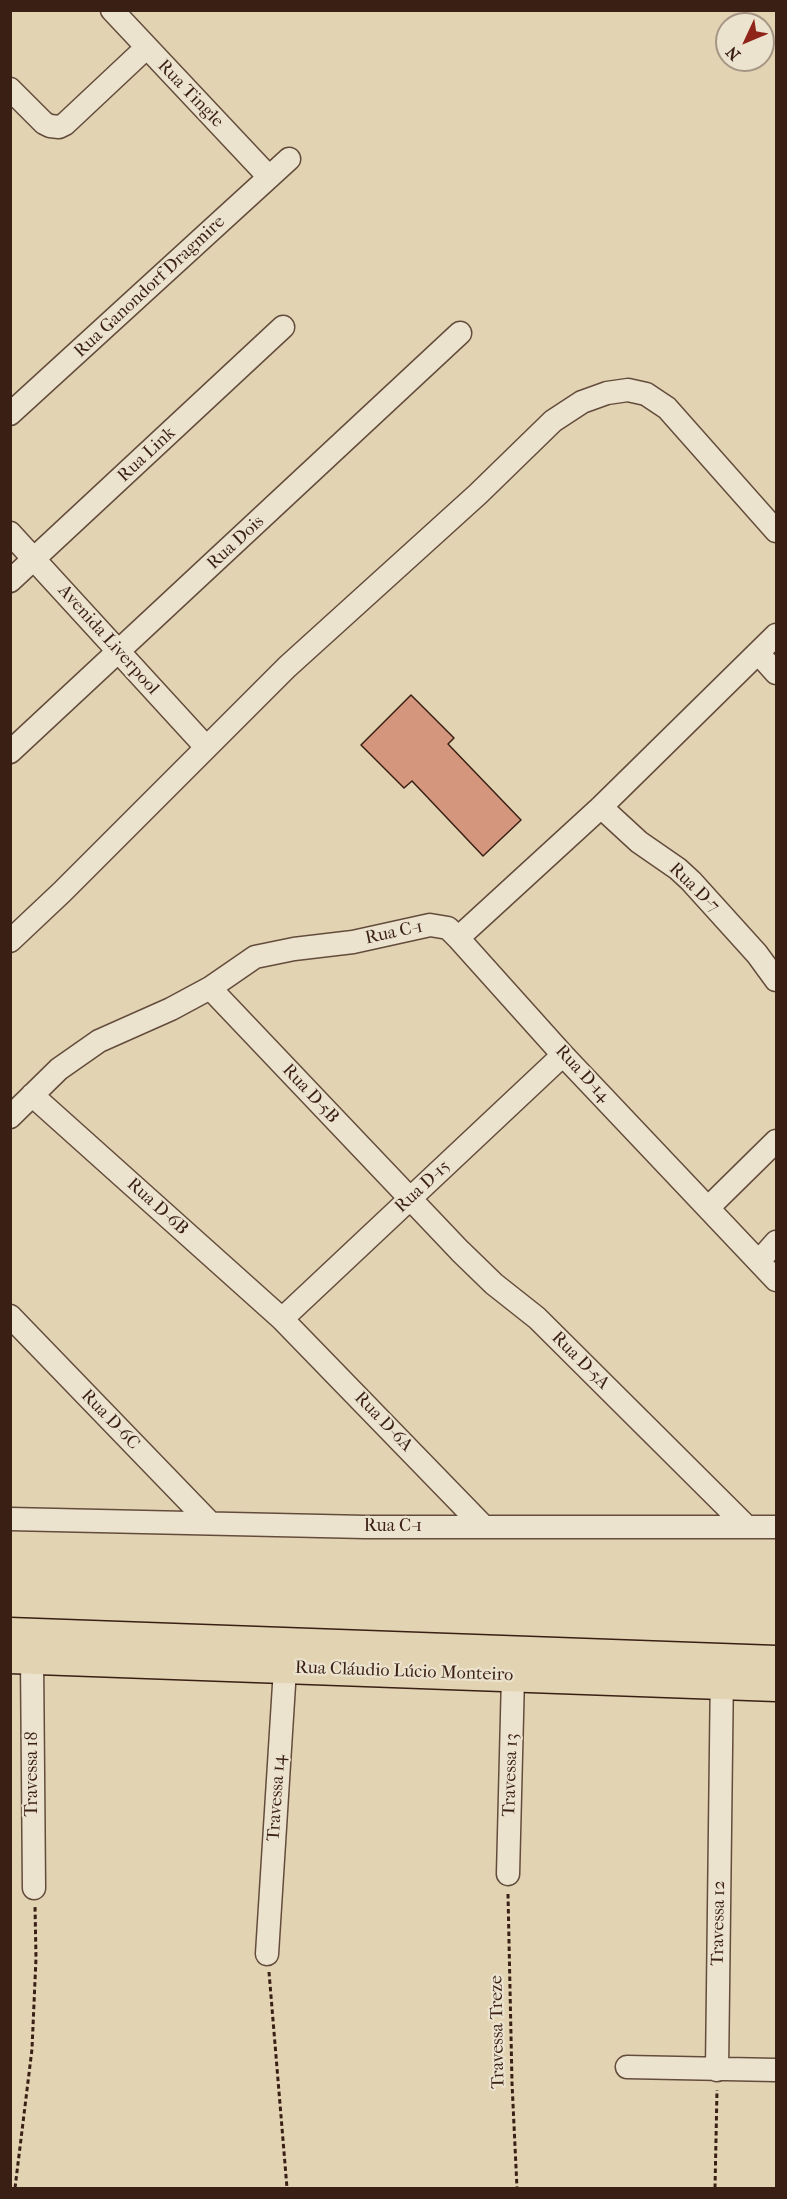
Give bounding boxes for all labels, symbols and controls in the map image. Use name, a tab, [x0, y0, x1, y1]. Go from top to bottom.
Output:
north arrow	[715, 12, 775, 72]
text: N	[722, 43, 744, 64]
street label: Rua Tingle	[152, 56, 228, 132]
street label: Rua Ganondorf Dragmire	[70, 211, 230, 363]
street label: Rua Link	[114, 423, 180, 487]
street label: Rua Dois	[203, 511, 269, 575]
street label: Avenida Liverpool	[53, 580, 163, 700]
street label: Rua D-7	[664, 859, 724, 917]
street label: Rua C-1	[363, 916, 425, 950]
street label: Rua D-14	[550, 1041, 614, 1107]
street label: Rua D-5B	[277, 1060, 343, 1128]
street label: Rua D-15	[391, 1156, 455, 1218]
street label: Rua D-6B	[122, 1174, 192, 1240]
street label: Rua D-5A	[547, 1328, 613, 1394]
street label: Rua D-6C	[76, 1385, 144, 1455]
street label: Rua D-6A	[349, 1388, 417, 1456]
street label: Rua C-1	[364, 1516, 422, 1538]
street label: Rua Cláudio Lúcio Monteiro	[294, 1657, 514, 1687]
street label: Travessa 18	[22, 1731, 44, 1817]
street label: Travessa 13	[499, 1733, 523, 1817]
street label: Travessa 14	[263, 1754, 291, 1842]
street label: Travessa 12	[707, 1880, 731, 1966]
street label: Travessa Treze	[486, 1975, 510, 2089]

